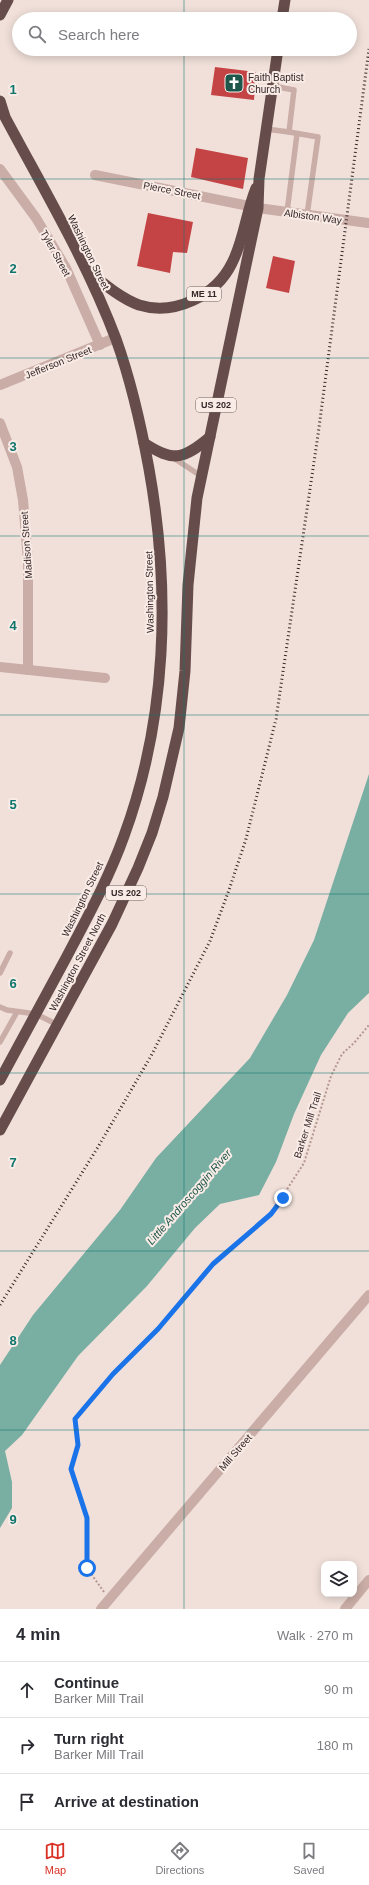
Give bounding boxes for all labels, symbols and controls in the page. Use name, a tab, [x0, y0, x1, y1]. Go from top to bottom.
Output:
search box	[12, 12, 357, 56]
icon: search	[26, 23, 48, 45]
text: Search here	[58, 26, 140, 43]
church icon: Faith Baptist Church	[223, 72, 245, 94]
place label: Faith Baptist Church	[248, 72, 304, 95]
text: 1	[9, 82, 17, 97]
street label: Pierce Street	[142, 180, 202, 201]
street label: Albiston Way	[283, 207, 342, 226]
street label: Washington Street	[66, 213, 112, 292]
street label: Tyler Street	[38, 228, 73, 278]
text: 2	[9, 261, 17, 276]
road number: ME 11	[187, 287, 221, 301]
street label: Jefferson Street	[23, 344, 93, 381]
road number: US 202	[196, 398, 236, 412]
text: 3	[9, 439, 17, 454]
street label: Madison Street	[19, 511, 34, 579]
street label: Washington Street	[143, 551, 156, 633]
text: 4	[9, 618, 17, 633]
text: 5	[9, 797, 17, 812]
street label: Washington Street	[60, 860, 105, 938]
road number: US 202	[106, 886, 146, 900]
street label: Washington Street North	[47, 911, 108, 1013]
text: 6	[9, 976, 17, 991]
street label: Barker Mill Trail	[292, 1091, 323, 1160]
water label: Little Androscoggin River	[144, 1146, 234, 1247]
text: 7	[9, 1155, 17, 1170]
route end	[274, 1189, 292, 1207]
text: 8	[9, 1333, 17, 1348]
street label: Mill Street	[217, 1432, 254, 1473]
text: 9	[9, 1512, 17, 1527]
route start	[78, 1559, 96, 1577]
map controls	[321, 1561, 357, 1597]
button: layers	[321, 1561, 357, 1597]
text: 4 min	[16, 1625, 60, 1644]
text: Walk · 270 m	[277, 1628, 353, 1643]
text: Continue	[54, 1674, 119, 1691]
icon: ahead	[16, 1679, 38, 1701]
text: 90 m	[324, 1682, 353, 1697]
text: Barker Mill Trail	[54, 1691, 144, 1706]
text: Turn right	[54, 1730, 124, 1747]
icon: right	[16, 1735, 38, 1757]
text: 180 m	[317, 1738, 353, 1753]
text: Barker Mill Trail	[54, 1747, 144, 1762]
icon: arrive	[16, 1791, 38, 1813]
text: Arrive at destination	[54, 1793, 199, 1810]
tab: Map	[44, 1840, 66, 1876]
tab: Directions	[155, 1840, 204, 1876]
tab: Saved	[293, 1840, 324, 1876]

